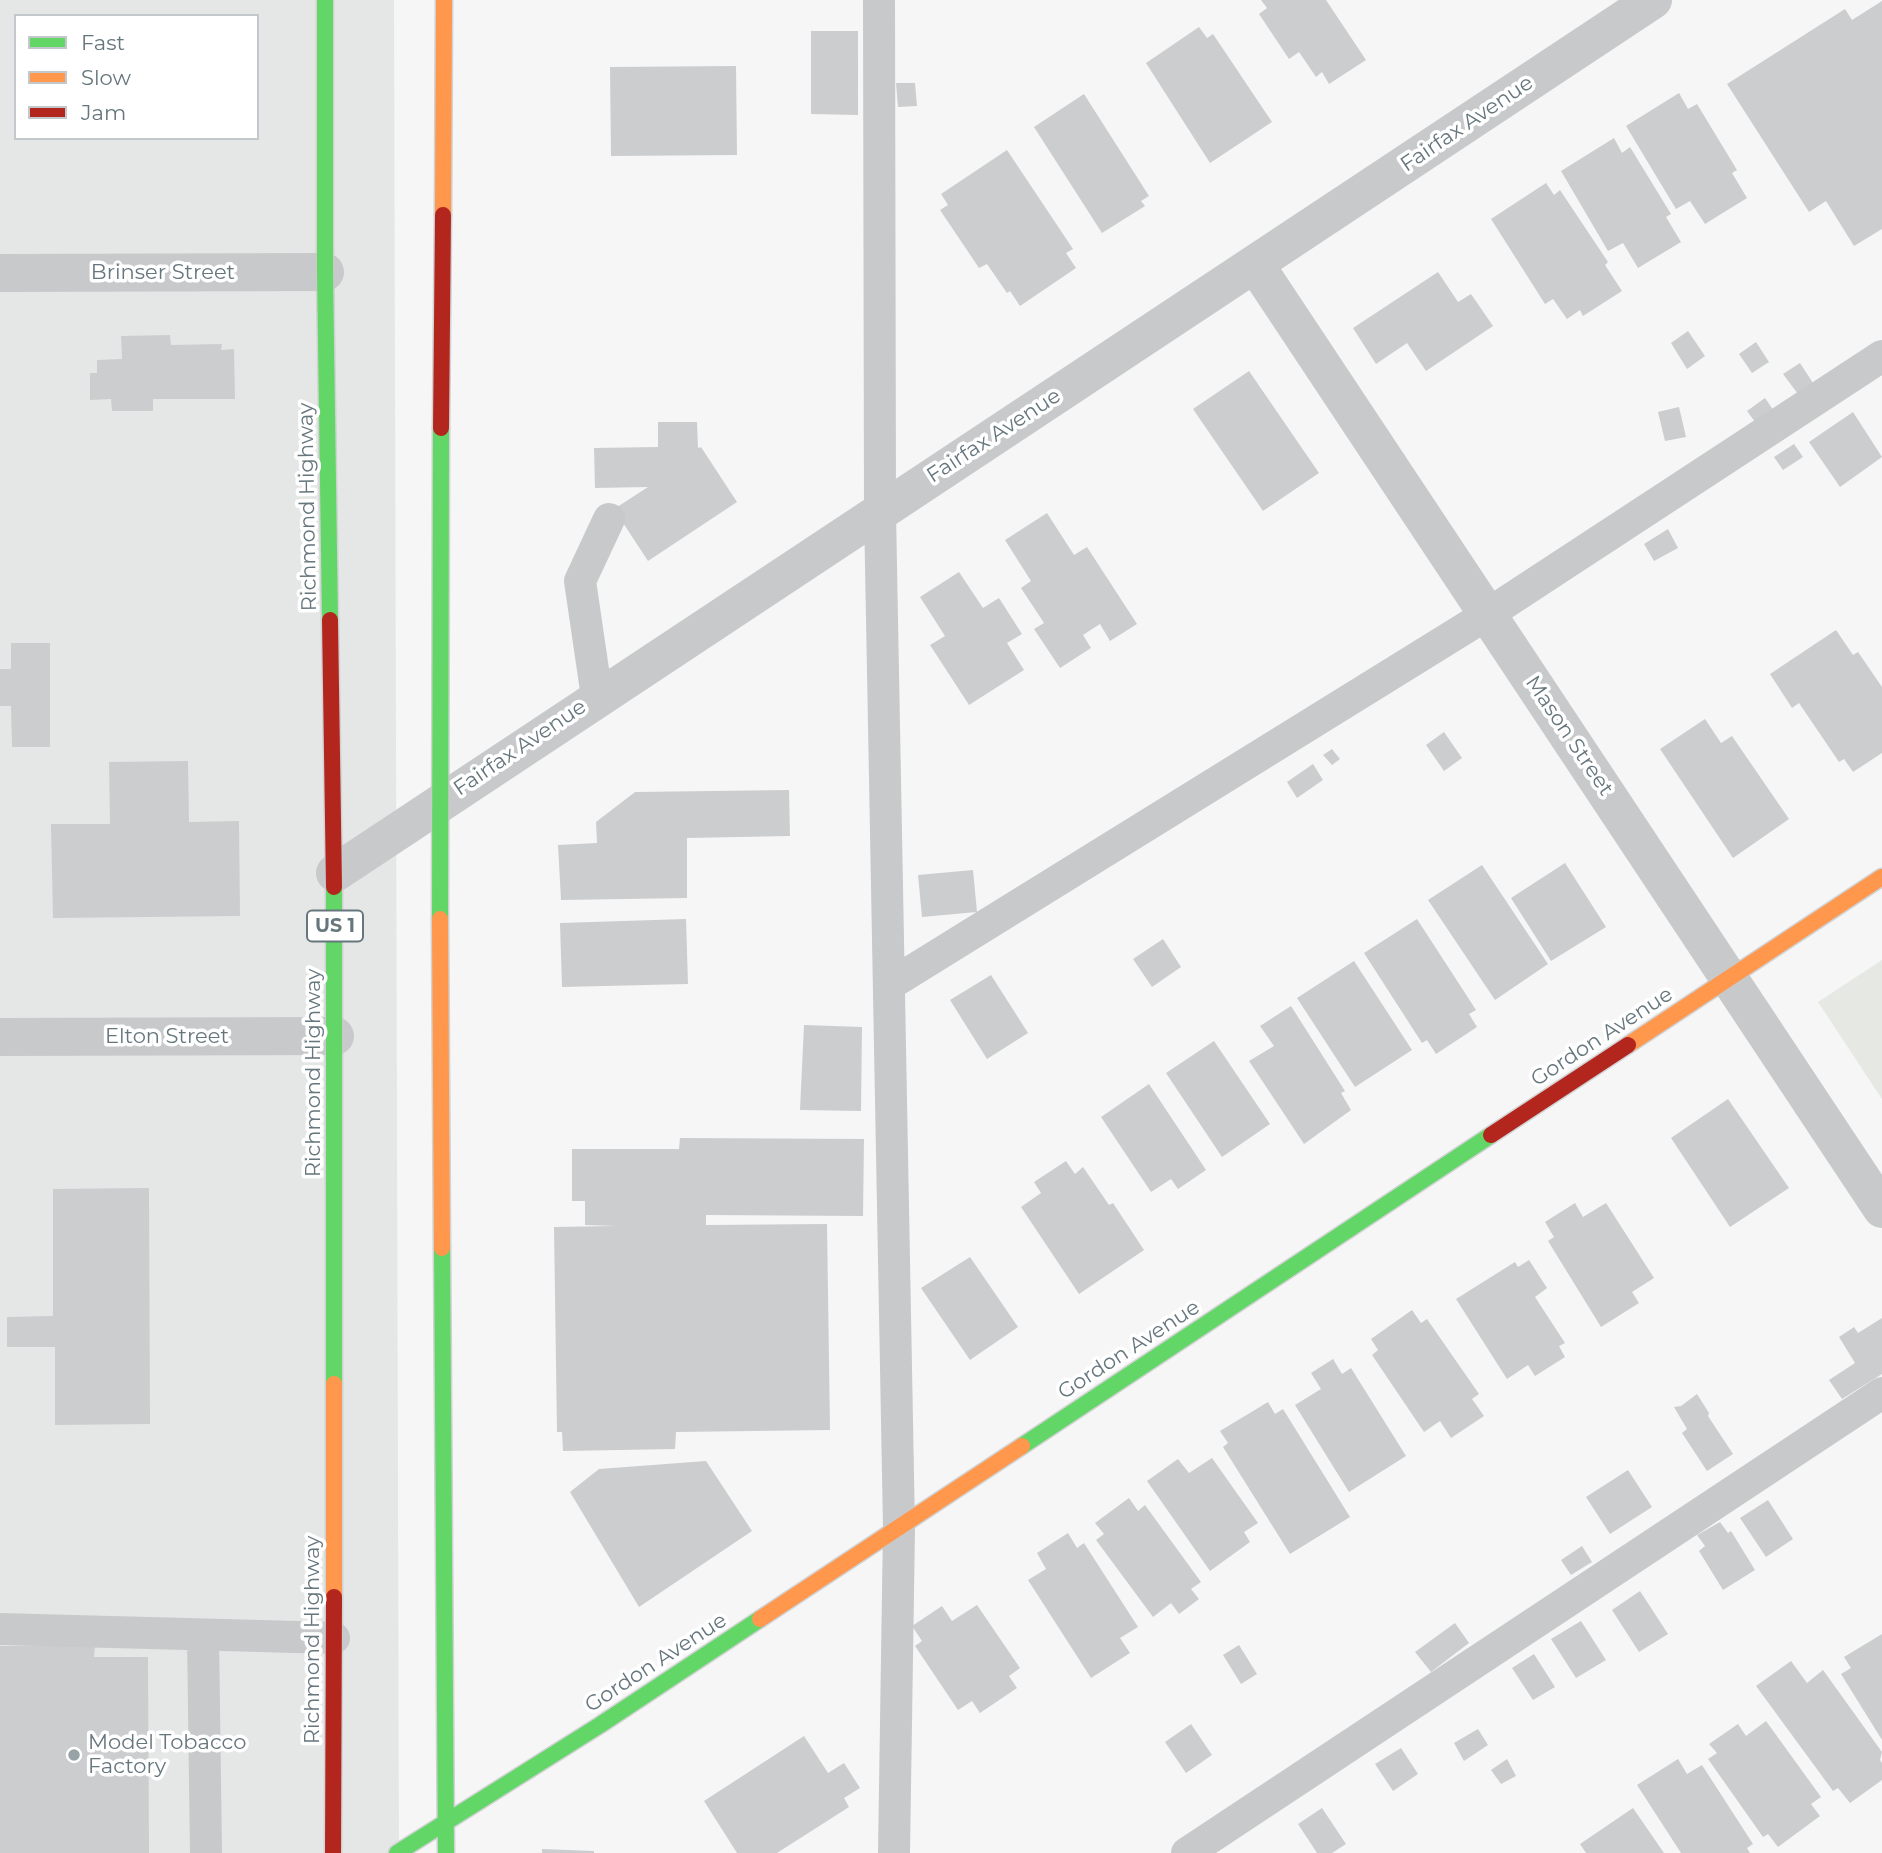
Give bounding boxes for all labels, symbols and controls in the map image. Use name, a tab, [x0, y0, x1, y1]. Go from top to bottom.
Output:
legend	[14, 14, 259, 140]
text: Fast	[81, 30, 125, 55]
text: Slow	[81, 65, 131, 90]
street label: Fairfax Avenue	[1396, 70, 1538, 178]
text: Jam	[81, 100, 126, 125]
street label: Brinser Street	[91, 260, 235, 286]
street label: Fairfax Avenue	[922, 383, 1066, 489]
street label: Richmond Highway	[294, 403, 322, 611]
street label: Mason Street	[1520, 671, 1618, 801]
street label: Fairfax Avenue	[449, 694, 591, 802]
road number: US 1	[307, 910, 363, 942]
street label: Richmond Highway	[301, 969, 327, 1177]
street label: Gordon Avenue	[1526, 982, 1678, 1092]
street label: Elton Street	[105, 1024, 229, 1050]
street label: Gordon Avenue	[1053, 1295, 1205, 1405]
street label: Richmond Highway	[300, 1536, 326, 1744]
street label: Gordon Avenue	[580, 1608, 732, 1718]
place label: Model Tobacco Factory	[88, 1730, 246, 1780]
marker: Model Tobacco Factory	[66, 1747, 82, 1763]

